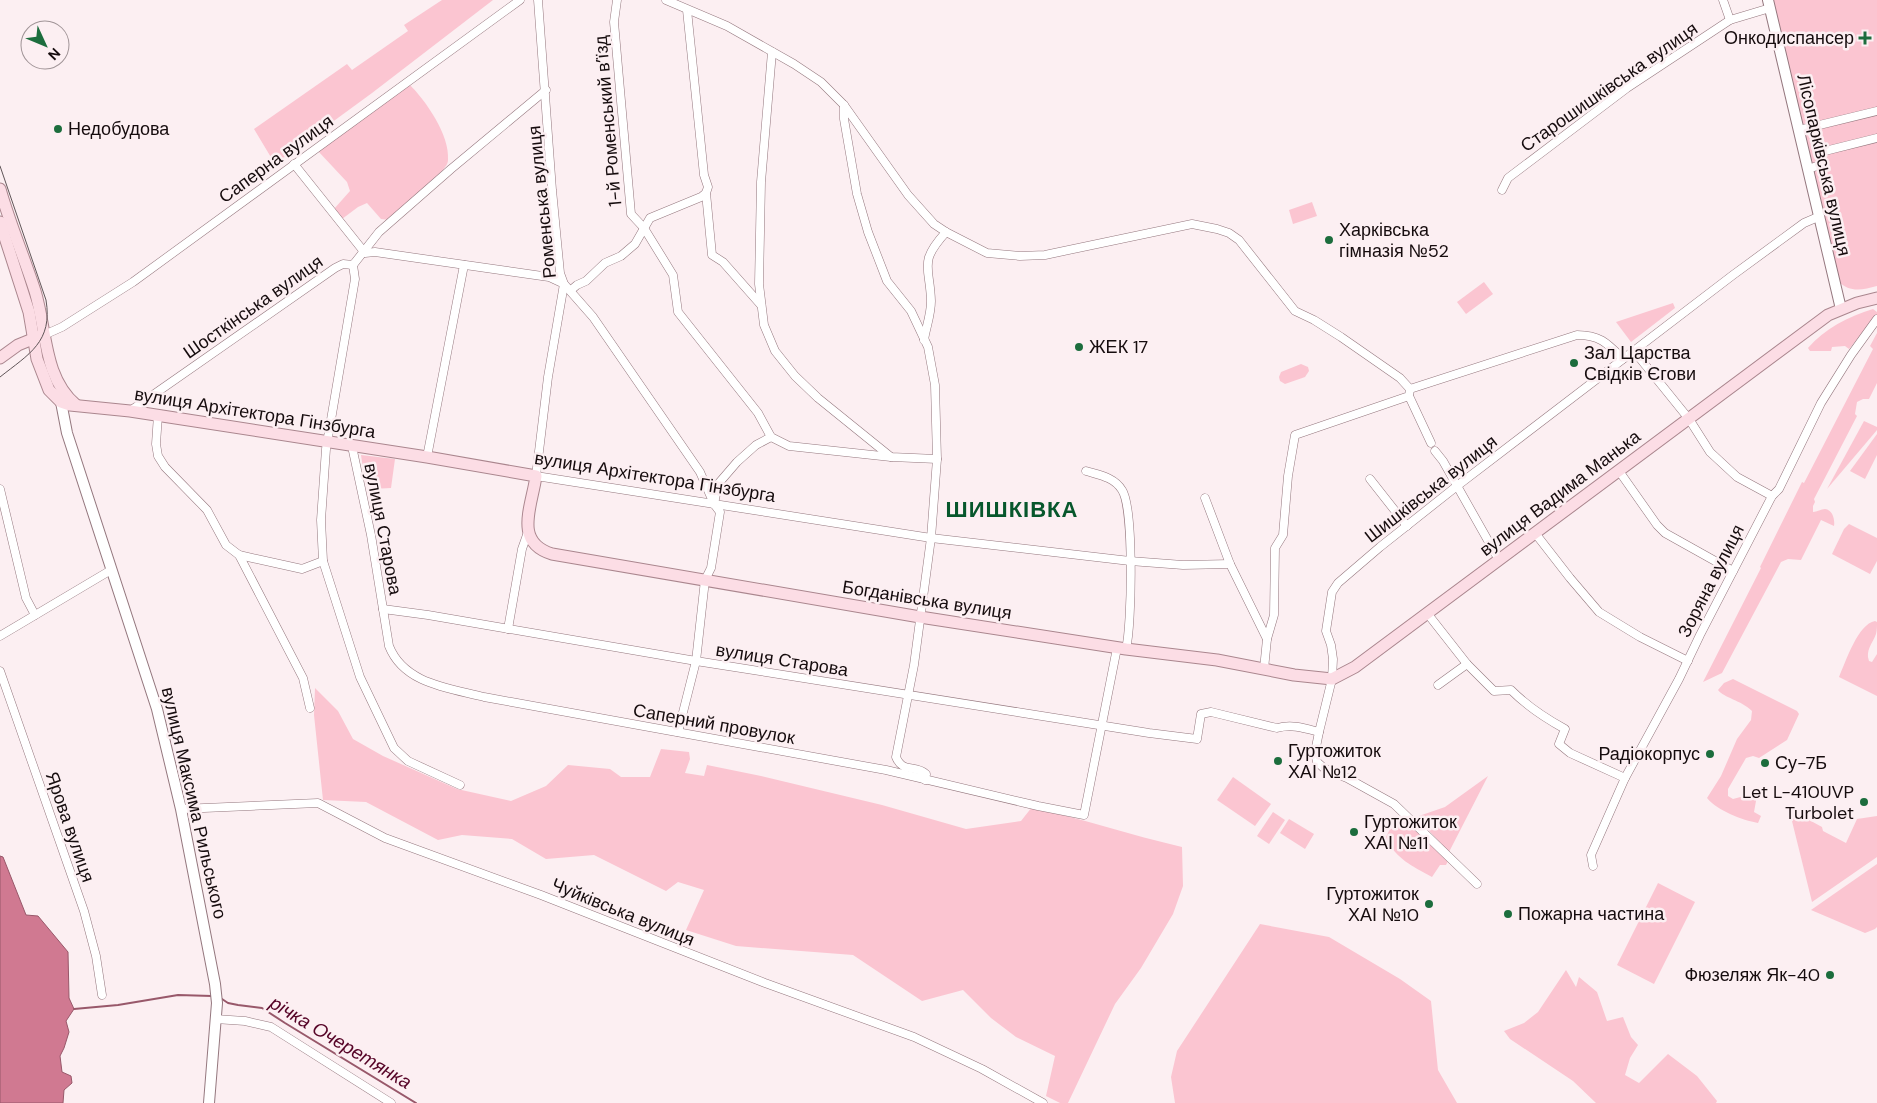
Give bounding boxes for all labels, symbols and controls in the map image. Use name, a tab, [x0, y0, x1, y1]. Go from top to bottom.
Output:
street label: Старошишківська вулиця	[1516, 17, 1702, 157]
north arrow	[20, 20, 70, 70]
place label: Онкодиспансер	[1724, 26, 1854, 50]
marker: Онкодиспансер	[1858, 31, 1872, 45]
street label: 1-й Роменський в’їзд	[589, 34, 627, 208]
text: N	[44, 44, 64, 64]
street label: Лісопарківська вулиця	[1791, 72, 1857, 258]
street label: Саперна вулиця	[214, 109, 338, 209]
place label: Недобудова	[68, 117, 170, 141]
marker: Недобудова	[52, 123, 64, 135]
street label: Роменська вулиця	[522, 124, 562, 280]
place label: Харківська гімназія №52	[1339, 218, 1449, 263]
marker: Харківська гімназія №52	[1323, 234, 1335, 246]
street label: Шосткінська вулиця	[178, 250, 328, 364]
place label: ЖЕК 17	[1089, 335, 1148, 359]
marker: ЖЕК 17	[1073, 341, 1085, 353]
place label: Зал Царства Свідків Єгови	[1584, 341, 1696, 386]
marker: Зал Царства Свідків Єгови	[1568, 357, 1580, 369]
street label: вулиця Архітектора Гінзбурга	[133, 382, 378, 444]
street label: вулиця Вадима Манька	[1475, 424, 1646, 561]
street label: Шишківська вулиця	[1360, 430, 1502, 548]
street label: вулиця Архітектора Гінзбурга	[533, 446, 778, 508]
street label: вулиця Старова	[358, 461, 408, 598]
district label: ШИШКІВКА	[946, 495, 1078, 524]
street label: Зоряна вулиця	[1672, 520, 1750, 642]
street label: Богданівська вулиця	[841, 575, 1013, 625]
street label: вулиця Старова	[714, 638, 851, 682]
street label: вулиця Максима Рильського	[156, 685, 232, 921]
street label: Саперний провулок	[631, 698, 797, 750]
place label: Гуртожиток ХАІ №12	[1288, 739, 1381, 784]
place label: Радіокорпус	[1598, 742, 1700, 766]
marker: Радіокорпус	[1704, 748, 1716, 760]
place label: Су-7Б	[1775, 751, 1827, 775]
marker: Гуртожиток ХАІ №12	[1272, 755, 1284, 767]
marker: Су-7Б	[1759, 757, 1771, 769]
street label: Ярова вулиця	[40, 768, 100, 886]
place label: Let L-410UVP Turbolet	[1742, 780, 1854, 825]
marker: Let L-410UVP Turbolet	[1858, 796, 1870, 808]
place label: Гуртожиток ХАІ №11	[1364, 810, 1457, 855]
marker: Гуртожиток ХАІ №11	[1348, 826, 1360, 838]
street label: Чуйківська вулиця	[548, 872, 698, 952]
place label: Гуртожиток ХАІ №10	[1326, 882, 1419, 927]
marker: Гуртожиток ХАІ №10	[1423, 898, 1435, 910]
place label: Пожарна частина	[1518, 902, 1665, 926]
marker: Пожарна частина	[1502, 908, 1514, 920]
place label: Фюзеляж Як-40	[1684, 963, 1820, 987]
marker: Фюзеляж Як-40	[1824, 969, 1836, 981]
water label: річка Очеретянка	[264, 990, 416, 1095]

